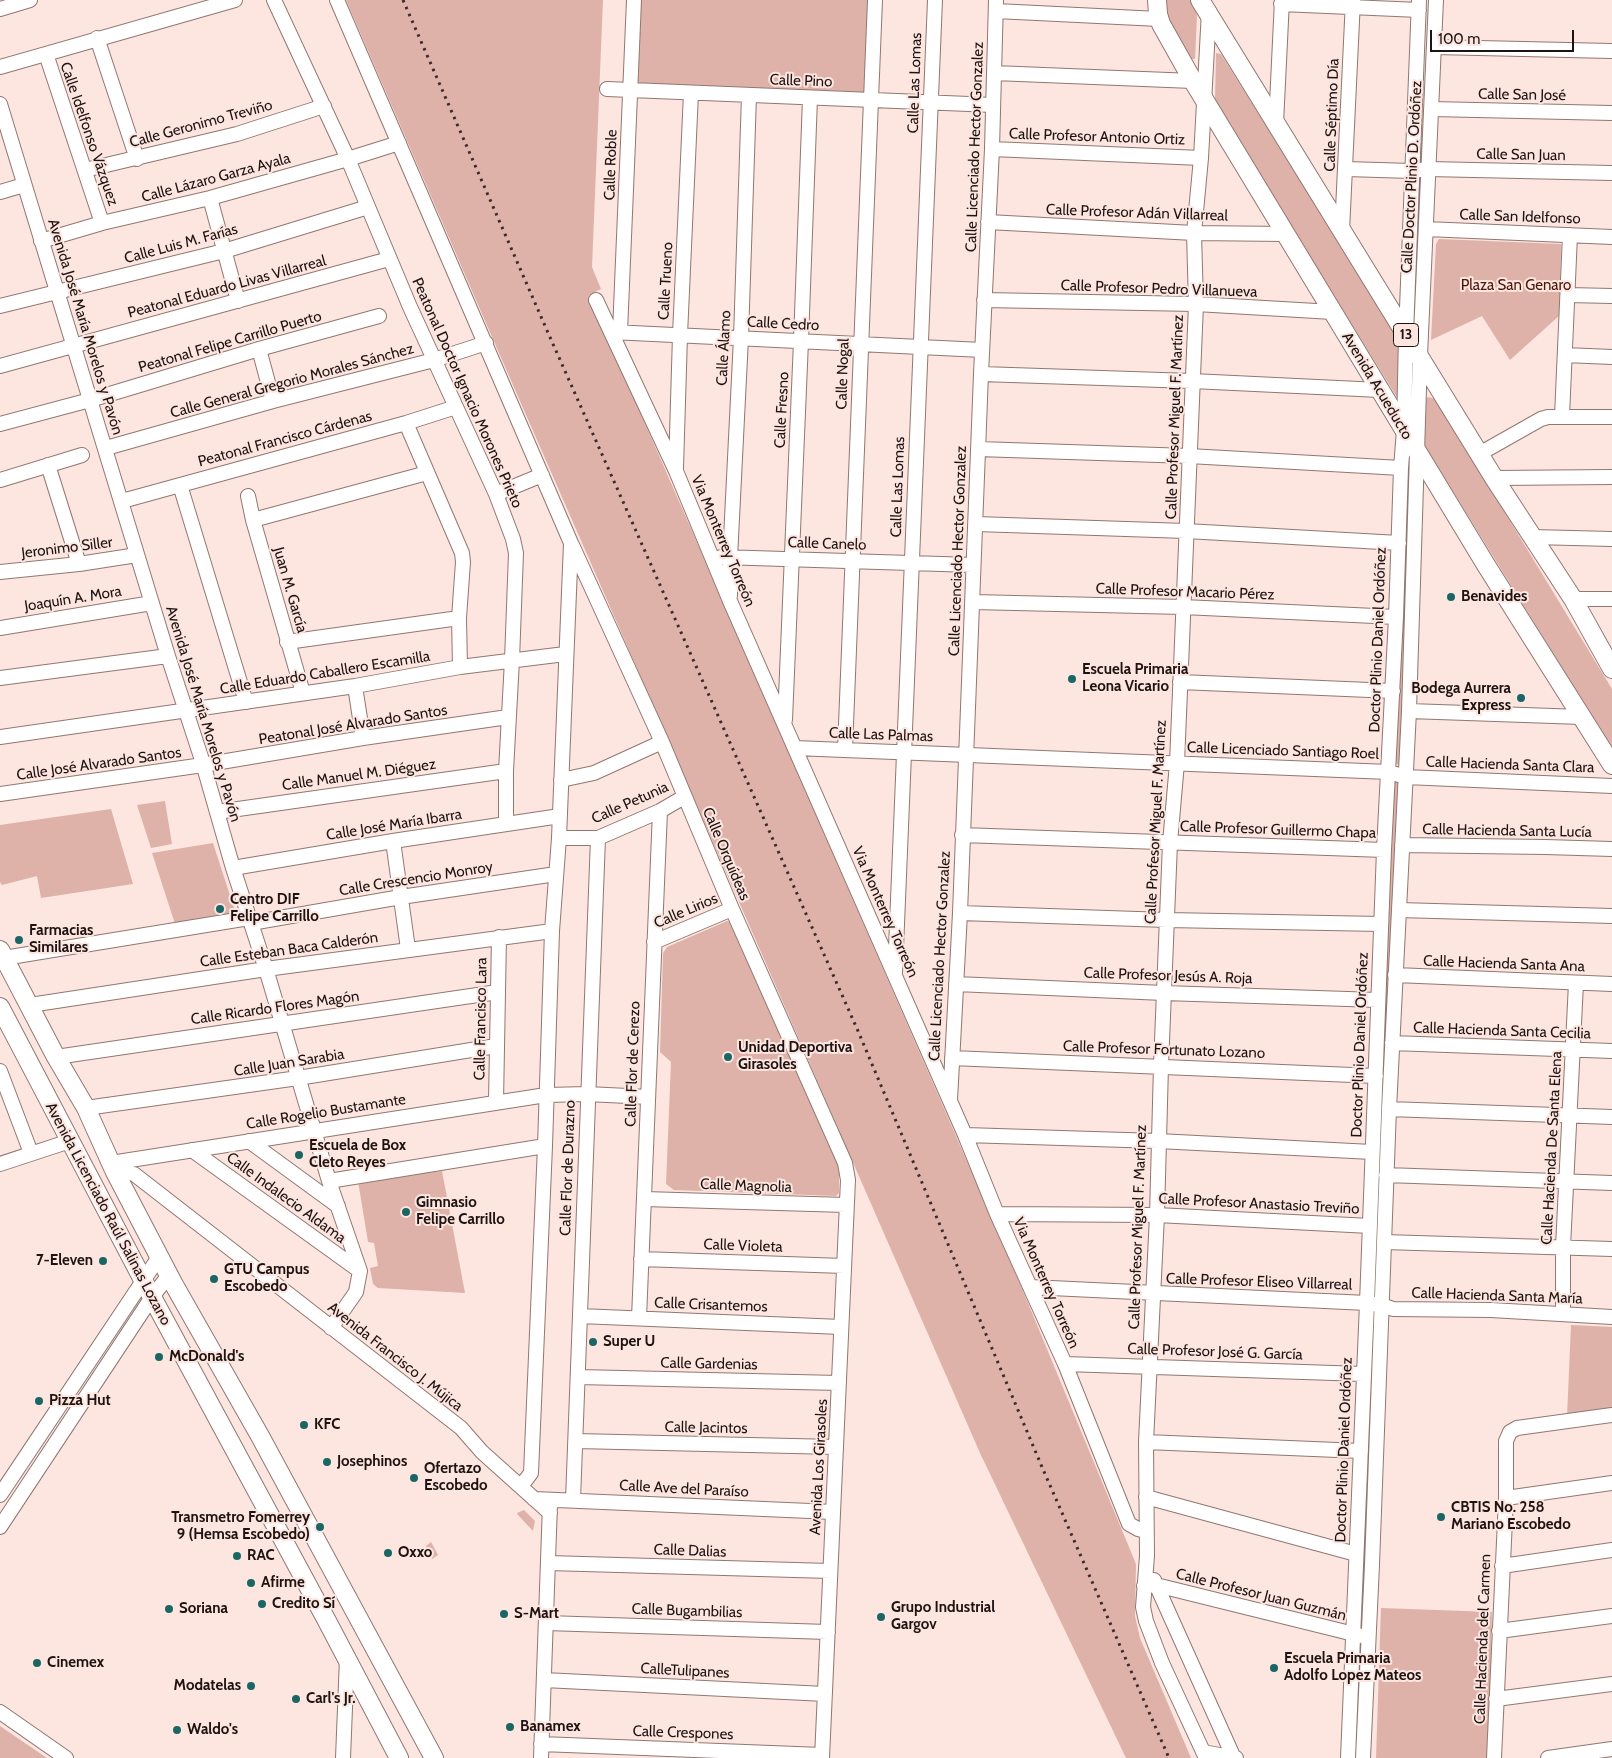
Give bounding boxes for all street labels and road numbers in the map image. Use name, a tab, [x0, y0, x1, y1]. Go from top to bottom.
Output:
street label: Calle Las Lomas	[904, 32, 926, 134]
street label: Calle Licenciado Hector Gonzalez	[962, 42, 988, 252]
street label: Calle Séptimo Día	[1321, 58, 1343, 172]
street label: Calle Idelfonso Vázquez	[56, 60, 122, 208]
street label: Calle Pino	[769, 71, 833, 91]
street label: Calle Doctor Plinio D. Ordóñez	[1398, 80, 1426, 274]
street label: Calle San José	[1478, 85, 1566, 105]
street label: Calle Geronimo Treviño	[128, 96, 274, 152]
street label: Calle Profesor Antonio Ortiz	[1009, 125, 1185, 149]
street label: Calle Roble	[601, 129, 621, 201]
street label: Calle San Juan	[1476, 145, 1566, 165]
street label: Calle Lázaro Garza Ayala	[140, 149, 292, 207]
street label: Calle Profesor Adán Villarreal	[1046, 201, 1228, 225]
street label: Calle San Idelfonso	[1459, 206, 1581, 228]
street label: Avenida José María Morelos y Pavón	[44, 217, 126, 437]
street label: Calle Luis M. Farías	[122, 220, 240, 268]
street label: Calle Trueno	[655, 242, 677, 320]
street label: Peatonal Eduardo Livas Villarreal	[126, 252, 328, 322]
street label: Peatonal Doctor Ignacio Morones Prieto	[408, 275, 526, 511]
street label: Calle Profesor Pedro Villanueva	[1060, 277, 1258, 301]
street label: Peatonal Felipe Carrillo Puerto	[136, 307, 324, 377]
street label: Calle Álamo	[713, 310, 735, 386]
street label: Calle Cedro	[746, 313, 820, 335]
street label: Calle Profesor Miguel F. Martínez	[1162, 314, 1188, 520]
road number: 13	[1394, 324, 1418, 346]
street label: Avenida Acueducto	[1338, 329, 1416, 443]
street label: Calle Nogal	[833, 338, 853, 410]
street label: Calle General Gregorio Morales Sánchez	[168, 340, 416, 422]
street label: Calle Fresno	[771, 371, 793, 449]
street label: Peatonal Francisco Cárdenas	[196, 407, 374, 471]
street label: Calle Las Lomas	[887, 436, 909, 538]
street label: Calle Licenciado Hector Gonzalez	[945, 446, 971, 656]
street label: Via Monterrey Torreón	[687, 472, 759, 610]
street label: Jeronimo Siller	[20, 533, 114, 563]
street label: Calle Canelo	[787, 534, 867, 554]
street label: Juan M. García	[269, 545, 311, 635]
street label: Doctor Plinio Daniel Ordóñez	[1366, 547, 1390, 733]
street label: Calle Profesor Macario Pérez	[1095, 580, 1275, 604]
street label: Joaquín A. Mora	[23, 582, 123, 616]
street label: Avenida José María Morelos y Pavón	[162, 604, 244, 824]
street label: Calle Eduardo Caballero Escamilla	[219, 648, 431, 698]
street label: Peatonal José Alvarado Santos	[258, 701, 448, 749]
street label: Calle Profesor Miguel F. Martínez	[1142, 719, 1170, 925]
street label: Calle Las Palmas	[828, 724, 934, 746]
street label: Calle Licenciado Santiago Roel	[1187, 739, 1379, 763]
street label: Calle José Alvarado Santos	[15, 744, 183, 784]
street label: Calle Hacienda Santa Clara	[1425, 753, 1595, 777]
street label: Calle Manuel M. Diéguez	[281, 755, 437, 795]
street label: Calle Petunia	[589, 778, 671, 828]
street label: Calle José María Ibarra	[325, 805, 463, 845]
street label: Calle Orquídeas	[698, 805, 754, 903]
street label: Calle Profesor Guillermo Chapa	[1180, 818, 1376, 842]
street label: Calle Hacienda Santa Lucía	[1422, 821, 1592, 841]
street label: Via Monterrey Torreón	[848, 844, 922, 980]
street label: Calle Licenciado Hector Gonzalez	[926, 850, 954, 1062]
street label: Calle Crescencio Monroy	[338, 858, 494, 900]
street label: Calle Lirios	[651, 890, 721, 932]
street label: Calle Esteban Baca Calderón	[199, 929, 379, 971]
street label: Doctor Plinio Daniel Ordóñez	[1348, 952, 1372, 1138]
street label: Calle Hacienda Santa Ana	[1423, 952, 1585, 976]
street label: Calle Francisco Lara	[471, 957, 491, 1081]
street label: Calle Profesor Jesús A. Roja	[1083, 964, 1253, 988]
street label: Calle Ricardo Flores Magón	[190, 987, 360, 1029]
street label: Calle Flor de Cerezo	[622, 1001, 644, 1127]
street label: Calle Hacienda Santa Cecilia	[1413, 1019, 1591, 1043]
street label: Calle Profesor Fortunato Lozano	[1063, 1037, 1265, 1063]
street label: Calle Juan Sarabia	[233, 1045, 345, 1081]
street label: Calle Hacienda De Santa Elena	[1538, 1051, 1566, 1245]
street label: Calle Rogelio Bustamante	[245, 1090, 407, 1134]
street label: Avenida Licenciado Raúl Salinas Lozano	[41, 1099, 175, 1329]
street label: Calle Flor de Durazno	[557, 1100, 579, 1236]
street label: Calle Profesor Miguel F. Martínez	[1125, 1124, 1151, 1330]
street label: Calle Indalecio Aldama	[223, 1149, 349, 1247]
street label: Calle Magnolia	[700, 1175, 792, 1197]
street label: Calle Profesor Anastasio Treviño	[1158, 1190, 1360, 1218]
street label: Via Monterrey Torreón	[1009, 1215, 1083, 1351]
street label: Calle Violeta	[703, 1236, 783, 1256]
street label: Calle Profesor Eliseo Villarreal	[1166, 1270, 1352, 1294]
street label: Calle Hacienda Santa María	[1411, 1284, 1583, 1308]
street label: Calle Crisantemos	[654, 1294, 768, 1316]
street label: Avenida Francisco J. Mújica	[324, 1299, 466, 1415]
street label: Calle Profesor José G. García	[1127, 1340, 1303, 1364]
street label: Calle Gardenias	[660, 1354, 758, 1374]
street label: Doctor Plinio Daniel Ordóñez	[1332, 1357, 1356, 1543]
street label: Avenida Los Girasoles	[806, 1399, 832, 1535]
street label: Calle Jacintos	[664, 1418, 748, 1438]
street label: Calle Ave del Paraíso	[619, 1477, 749, 1501]
street label: Calle Dalias	[653, 1541, 727, 1561]
street label: Calle Hacienda del Carmen	[1471, 1554, 1495, 1724]
street label: Calle Profesor Juan Guzmán	[1174, 1565, 1348, 1625]
street label: Calle Bugambilias	[631, 1600, 743, 1622]
street label: CalleTulipanes	[640, 1660, 730, 1682]
street label: Calle Crespones	[632, 1722, 734, 1744]

